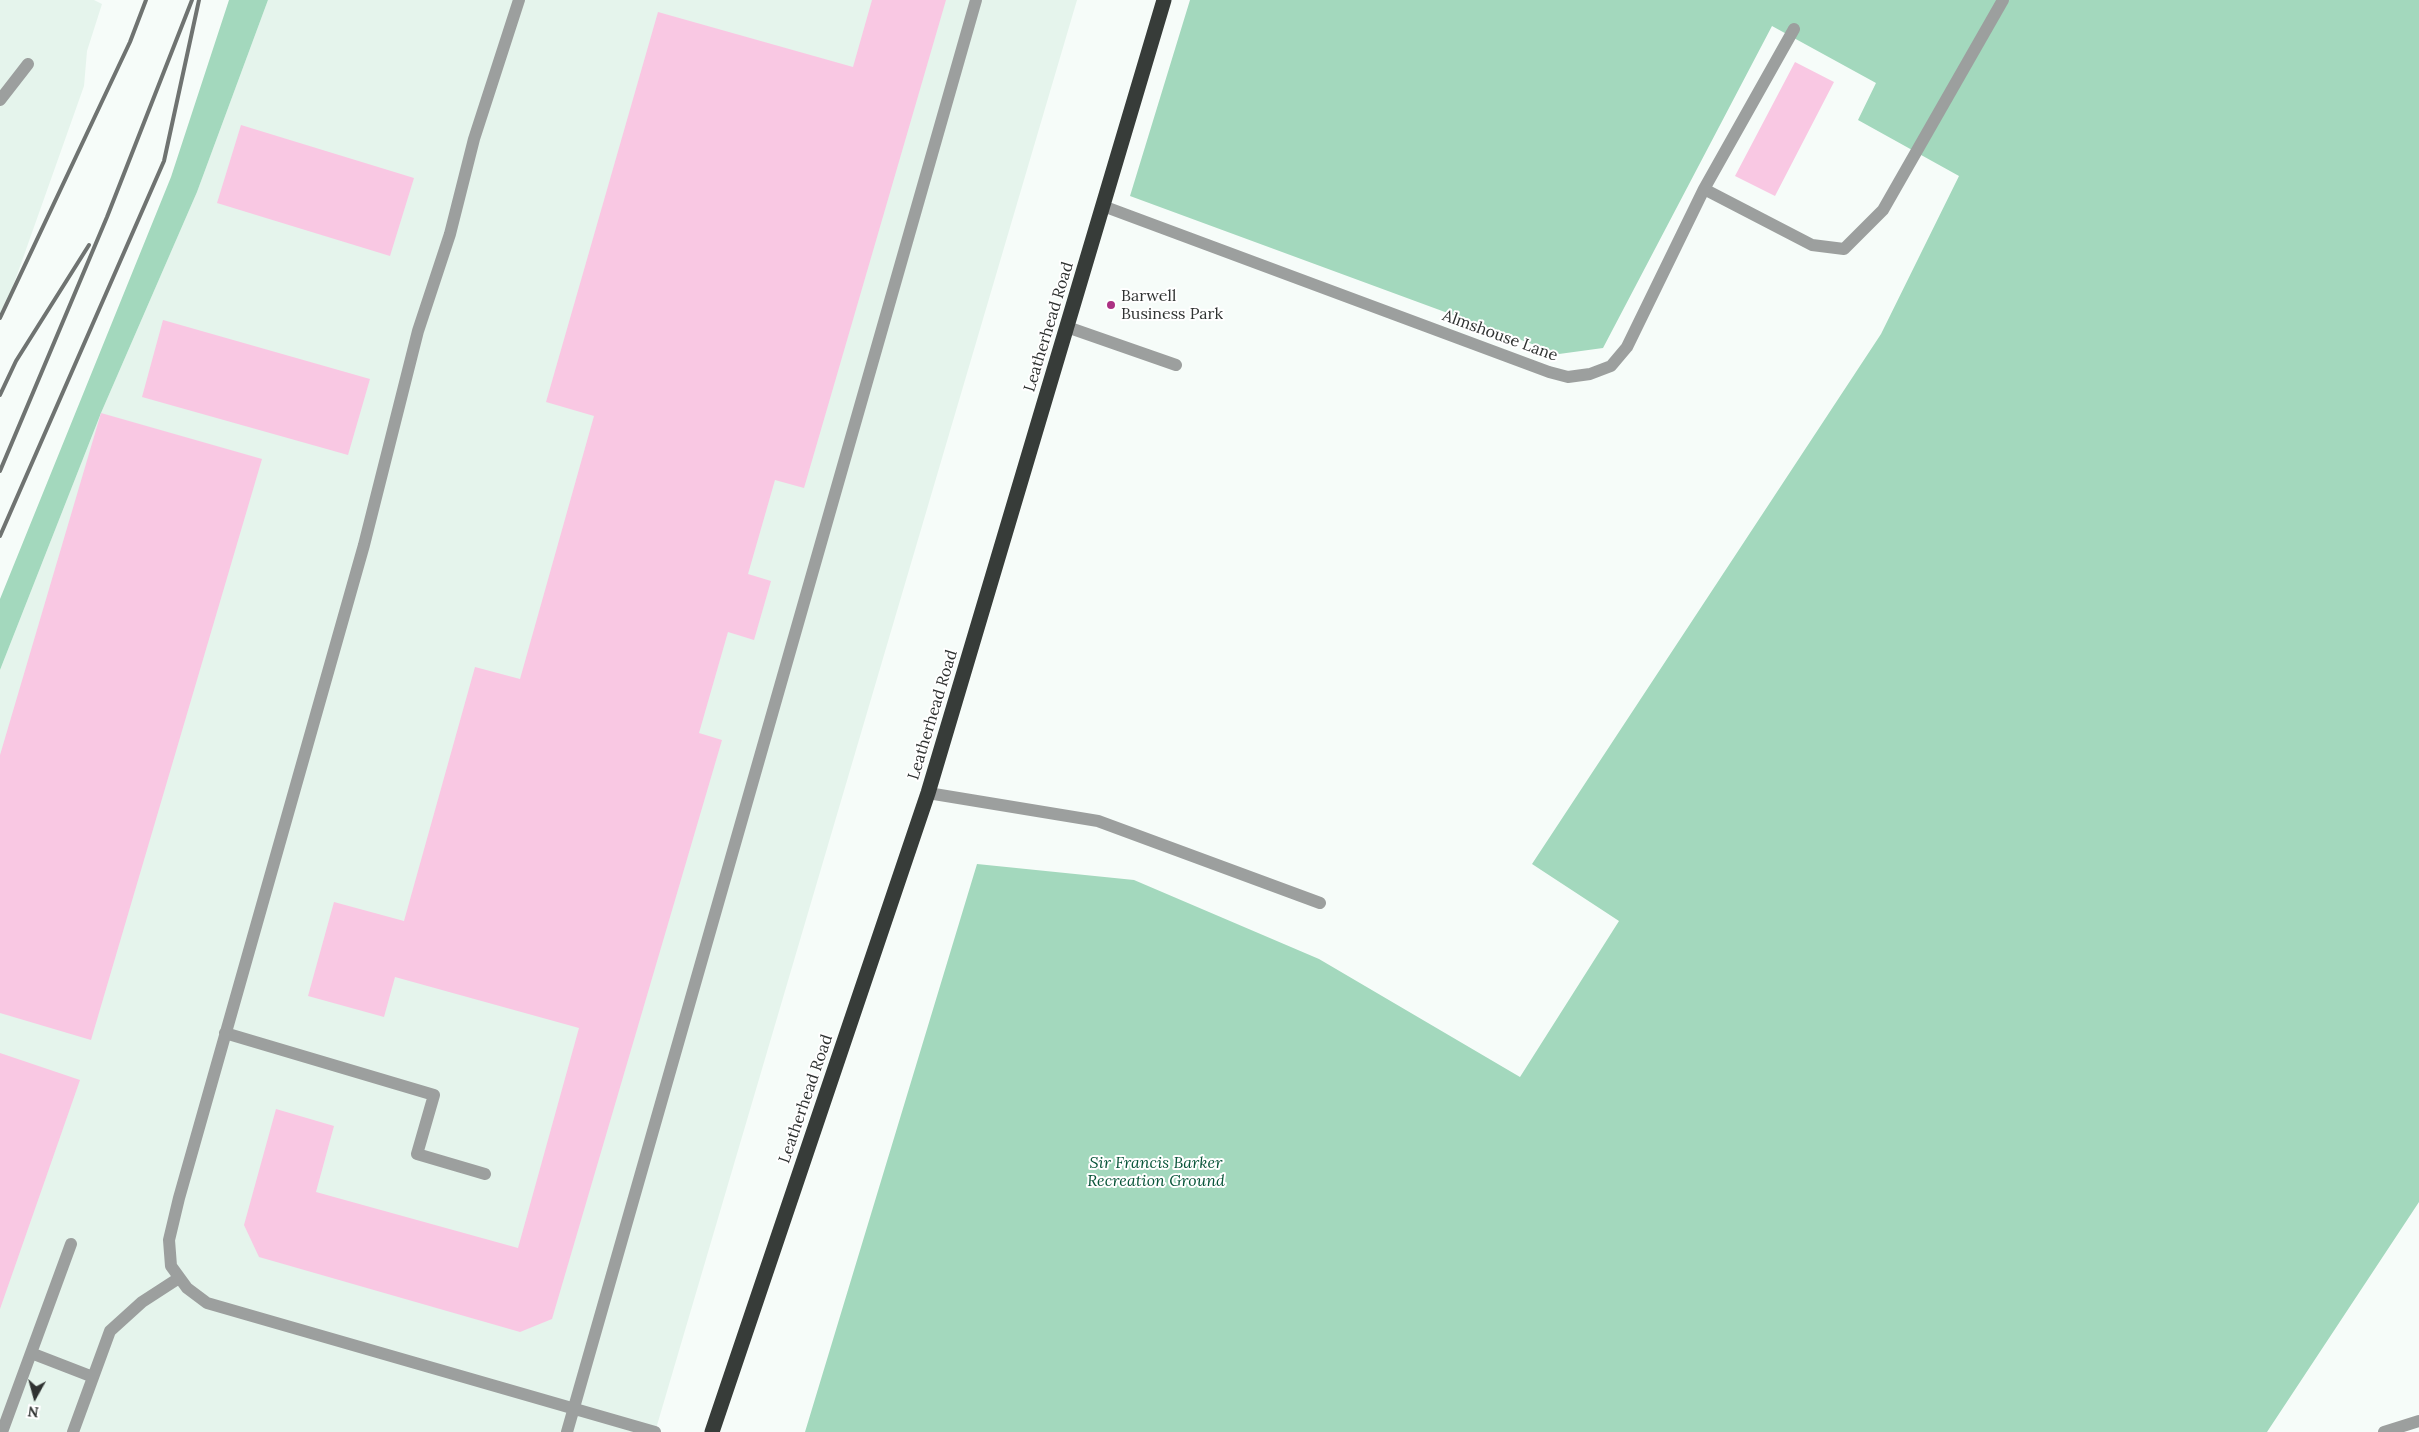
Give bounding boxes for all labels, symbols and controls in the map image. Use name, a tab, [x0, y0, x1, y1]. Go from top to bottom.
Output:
street label: Leatherhead Road	[1020, 260, 1078, 394]
place label: Barwell Business Park	[1121, 286, 1223, 324]
marker: Barwell Business Park	[1105, 299, 1117, 311]
street label: Almshouse Lane	[1440, 306, 1560, 366]
street label: Leatherhead Road	[904, 648, 962, 782]
street label: Leatherhead Road	[775, 1032, 837, 1166]
park label: Sir Francis Barker Recreation Ground	[1087, 1153, 1225, 1191]
north arrow	[10, 1372, 60, 1422]
text: N	[27, 1402, 40, 1421]

